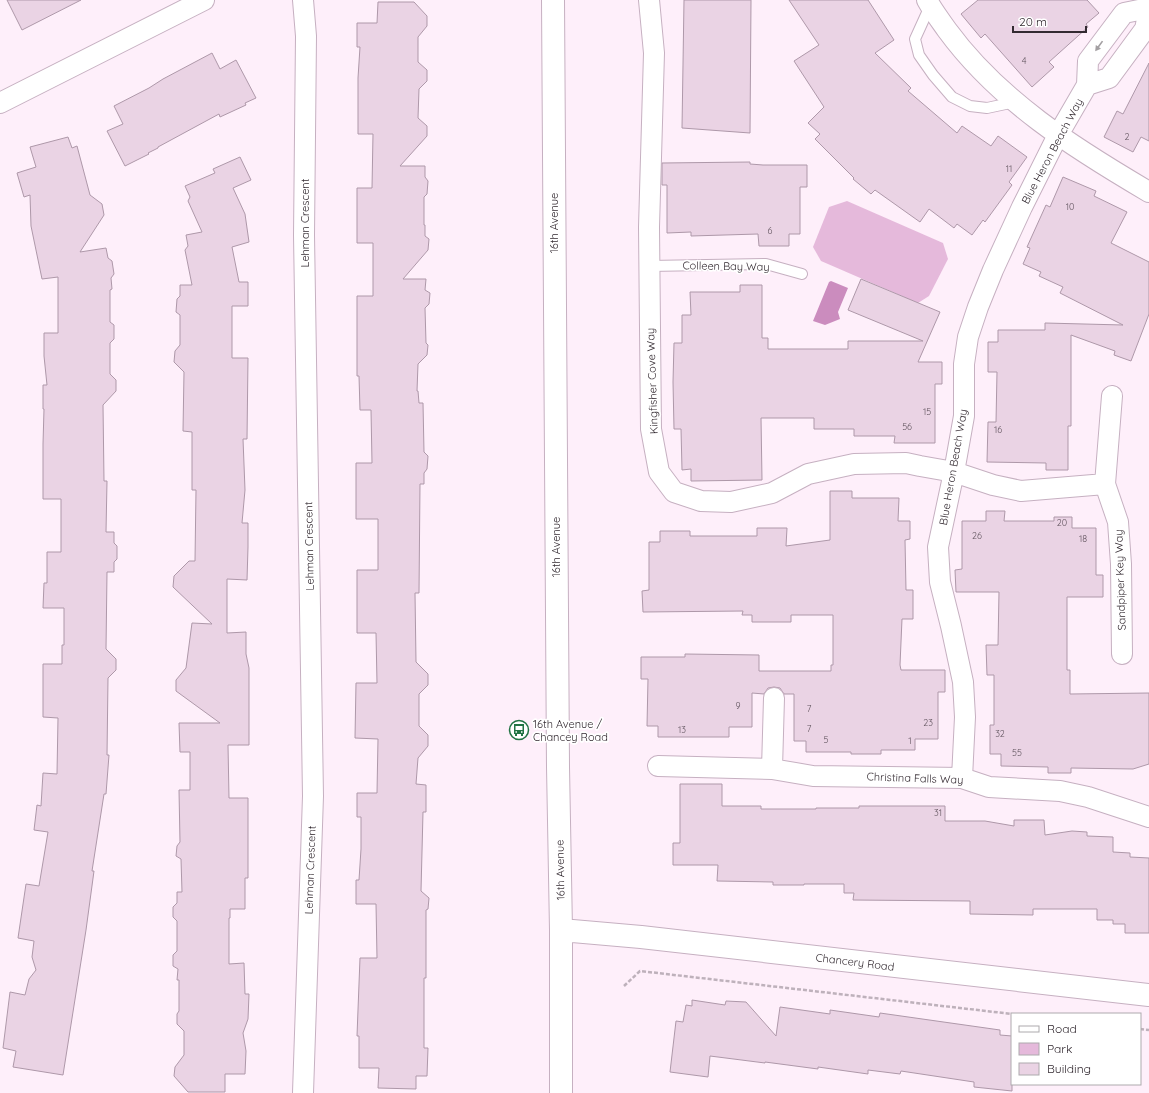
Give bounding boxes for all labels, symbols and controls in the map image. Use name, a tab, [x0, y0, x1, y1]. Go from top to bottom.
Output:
scale bar	[1013, 8, 1086, 34]
text: 20 m	[1019, 14, 1047, 29]
one-way arrow	[1095, 41, 1103, 51]
house number: 4	[1022, 55, 1027, 66]
street label: Blue Heron Beach Way	[1018, 96, 1086, 206]
house number: 2	[1125, 131, 1130, 142]
house number: 11	[1006, 163, 1012, 174]
street label: Lehman Crescent	[298, 178, 312, 267]
street label: 16th Avenue	[547, 193, 561, 253]
house number: 10	[1066, 201, 1074, 212]
house number: 6	[768, 225, 773, 236]
street label: Colleen Bay Way	[682, 258, 770, 274]
street label: Kingfisher Cove Way	[643, 328, 661, 434]
house number: 15	[923, 406, 931, 417]
street label: Blue Heron Beach Way	[936, 408, 970, 526]
house number: 56	[902, 421, 912, 432]
house number: 16	[994, 424, 1002, 435]
street label: Lehman Crescent	[301, 501, 317, 591]
street label: 16th Avenue	[549, 517, 563, 577]
house number: 20	[1057, 517, 1067, 528]
street label: Sandpiper Key Way	[1111, 529, 1129, 631]
house number: 26	[972, 530, 982, 541]
house number: 18	[1079, 533, 1087, 544]
house number: 9	[735, 700, 741, 711]
house number: 7	[807, 703, 812, 714]
place label: 16th Avenue / Chancey Road	[533, 717, 608, 744]
house number: 23	[923, 717, 933, 728]
bus stop icon: 16th Avenue / Chancey Road	[508, 719, 530, 741]
house number: 7	[807, 723, 812, 734]
house number: 13	[678, 724, 686, 735]
house number: 32	[995, 728, 1005, 739]
house number: 5	[824, 734, 829, 745]
house number: 1	[908, 735, 912, 746]
house number: 55	[1012, 747, 1022, 758]
street label: Christina Falls Way	[866, 769, 964, 787]
house number: 31	[934, 807, 942, 818]
street label: Lehman Crescent	[301, 825, 319, 915]
street label: 16th Avenue	[552, 840, 568, 900]
street label: Chancery Road	[815, 950, 895, 974]
legend	[1011, 1013, 1141, 1085]
text: Road	[1047, 1021, 1077, 1036]
text: Park	[1047, 1041, 1072, 1056]
text: Building	[1047, 1061, 1091, 1076]

